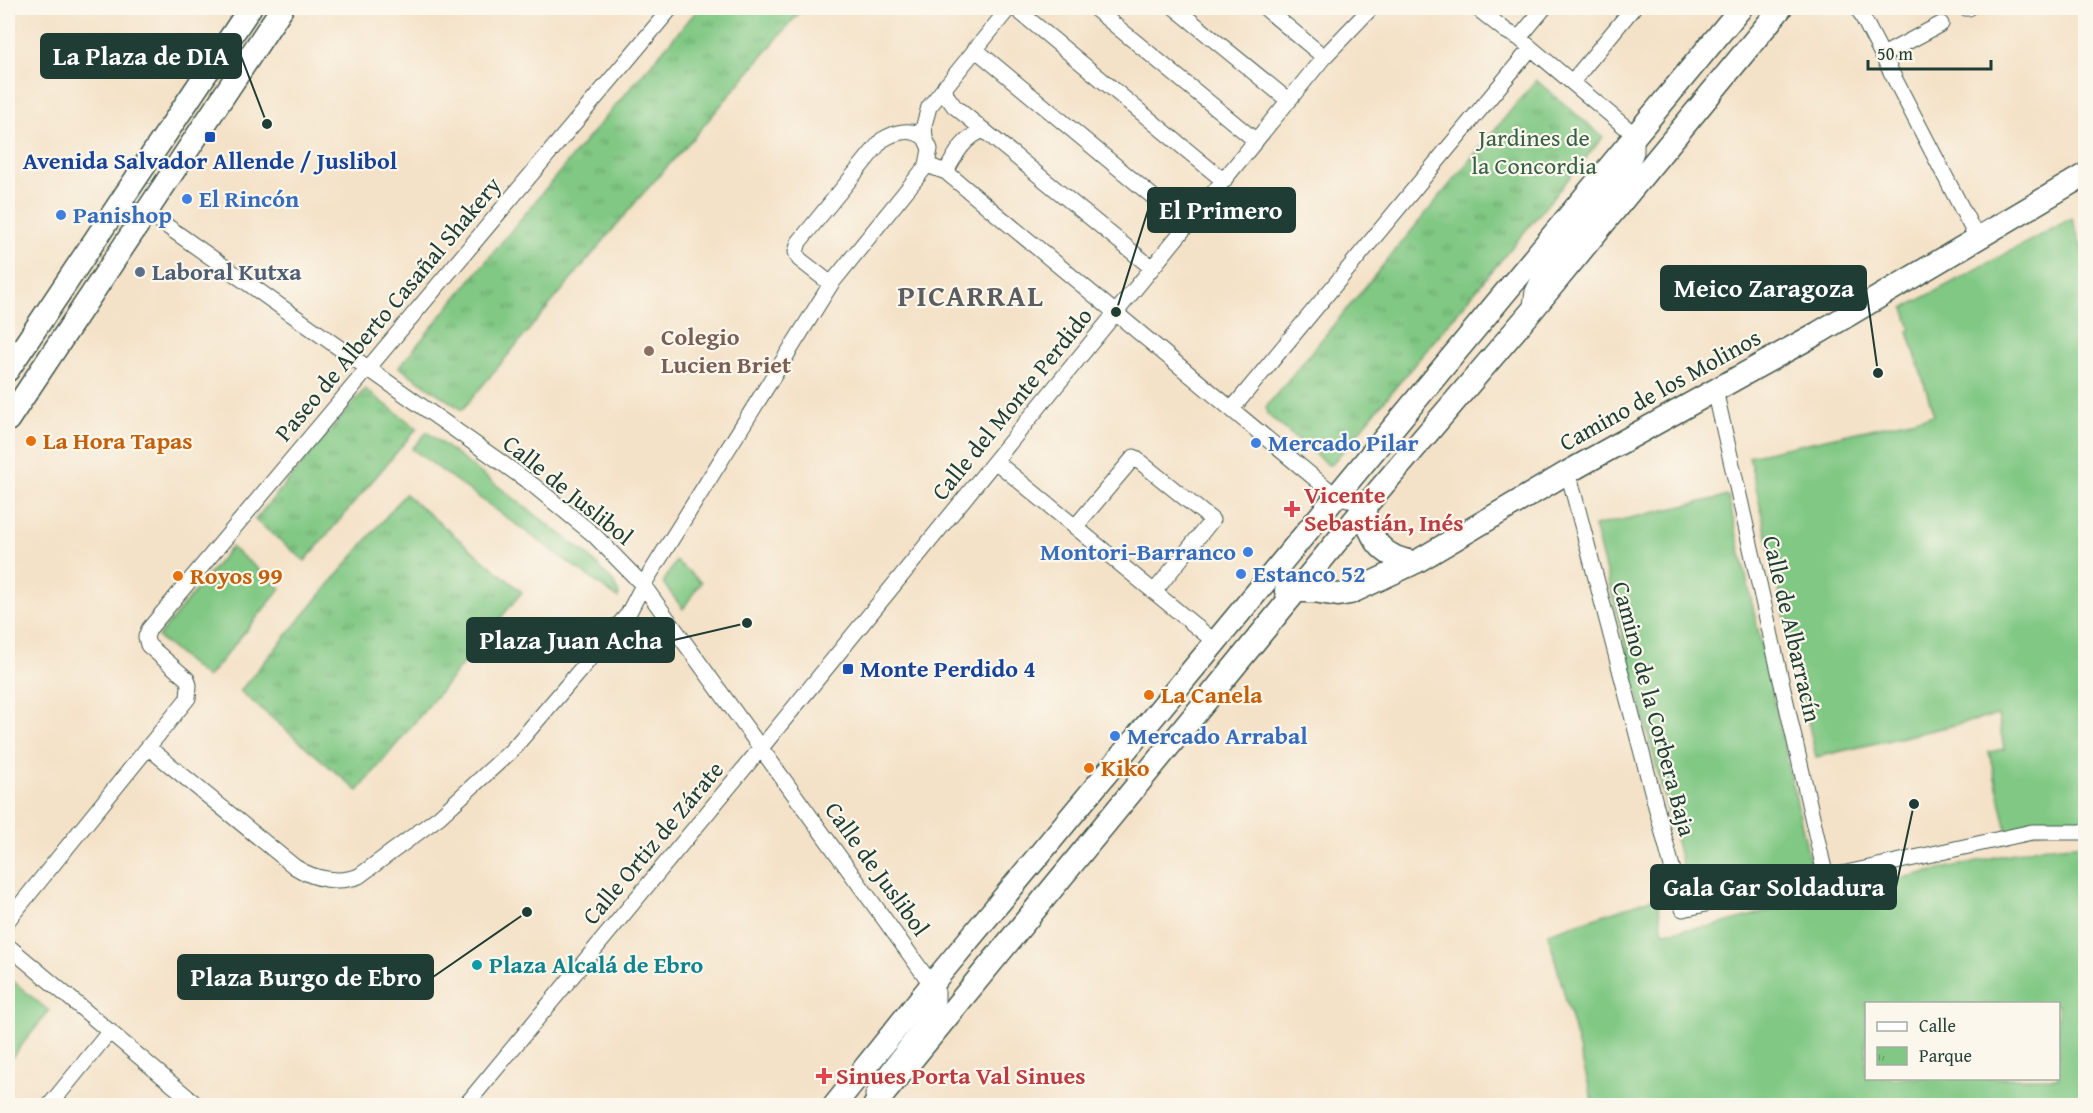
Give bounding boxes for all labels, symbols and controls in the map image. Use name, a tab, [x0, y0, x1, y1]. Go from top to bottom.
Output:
scale bar	[1868, 33, 1991, 71]
callout: La Plaza de DIA	[41, 34, 241, 78]
text: La Plaza de DIA	[53, 36, 230, 75]
text: 50 m	[1877, 40, 1913, 67]
park label: Jardines de la Concordia	[1471, 120, 1597, 183]
marker: Avenida Salvador Allende / Juslibol	[203, 130, 217, 144]
place label: Avenida Salvador Allende / Juslibol	[23, 143, 398, 178]
street label: Paseo de Alberto Casañal Shakery	[266, 169, 509, 449]
place label: El Rincón	[199, 181, 299, 216]
callout: El Primero	[1148, 188, 1295, 232]
text: El Primero	[1159, 190, 1283, 229]
marker: El Rincón	[180, 192, 194, 206]
place label: Panishop	[73, 197, 172, 232]
marker: Panishop	[54, 208, 68, 222]
place label: Laboral Kutxa	[152, 254, 302, 289]
marker: Laboral Kutxa	[133, 265, 147, 279]
callout: Meico Zaragoza	[1661, 266, 1866, 310]
text: Meico Zaragoza	[1674, 268, 1855, 307]
district label: PICARRAL	[898, 273, 1044, 317]
street label: Calle del Monte Perdido	[923, 300, 1101, 508]
place label: Colegio Lucien Briet	[661, 319, 791, 382]
street label: Camino de los Molinos	[1553, 320, 1767, 460]
marker: Colegio Lucien Briet	[642, 344, 656, 358]
place label: La Hora Tapas	[43, 423, 193, 458]
place label: Mercado Pilar	[1268, 425, 1418, 460]
street label: Calle de Juslibol	[496, 426, 641, 553]
marker: La Hora Tapas	[24, 434, 38, 448]
marker: Mercado Pilar	[1249, 436, 1263, 450]
place label: Vicente Sebastián, Inés	[1304, 477, 1464, 540]
marker: Vicente Sebastián, Inés	[1285, 502, 1299, 516]
street label: Calle de Albarracín	[1754, 532, 1831, 726]
place label: Montori-Barranco	[1040, 534, 1236, 569]
marker: Montori-Barranco	[1241, 545, 1255, 559]
place label: Estanco 52	[1253, 556, 1366, 591]
place label: Royos 99	[190, 558, 283, 593]
marker: Estanco 52	[1234, 567, 1248, 581]
marker: Royos 99	[171, 569, 185, 583]
street label: Camino de la Corbera Baja	[1604, 578, 1706, 841]
callout: Plaza Juan Acha	[467, 618, 674, 662]
text: Plaza Juan Acha	[479, 620, 663, 659]
place label: Monte Perdido 4	[860, 651, 1036, 686]
marker: Monte Perdido 4	[841, 662, 855, 676]
place label: La Canela	[1161, 677, 1263, 712]
marker: La Canela	[1142, 688, 1156, 702]
place label: Mercado Arrabal	[1127, 718, 1308, 753]
marker: Mercado Arrabal	[1108, 729, 1122, 743]
place label: Kiko	[1101, 750, 1150, 785]
street label: Calle Ortiz de Zárate	[574, 753, 732, 932]
marker: Kiko	[1082, 761, 1096, 775]
street label: Calle de Juslibol	[817, 794, 938, 943]
callout: Gala Gar Soldadura	[1651, 865, 1896, 909]
text: Gala Gar Soldadura	[1663, 867, 1886, 906]
place label: Plaza Alcalá de Ebro	[489, 947, 703, 982]
callout: Plaza Burgo de Ebro	[178, 955, 433, 999]
text: Plaza Burgo de Ebro	[190, 957, 422, 996]
marker: Plaza Alcalá de Ebro	[470, 958, 484, 972]
legend	[1865, 1002, 2060, 1080]
text: Calle	[1919, 1012, 1956, 1039]
text: Parque	[1919, 1042, 1972, 1069]
place label: Sinues Porta Val Sinues	[836, 1058, 1086, 1093]
marker: Sinues Porta Val Sinues	[817, 1069, 831, 1083]

